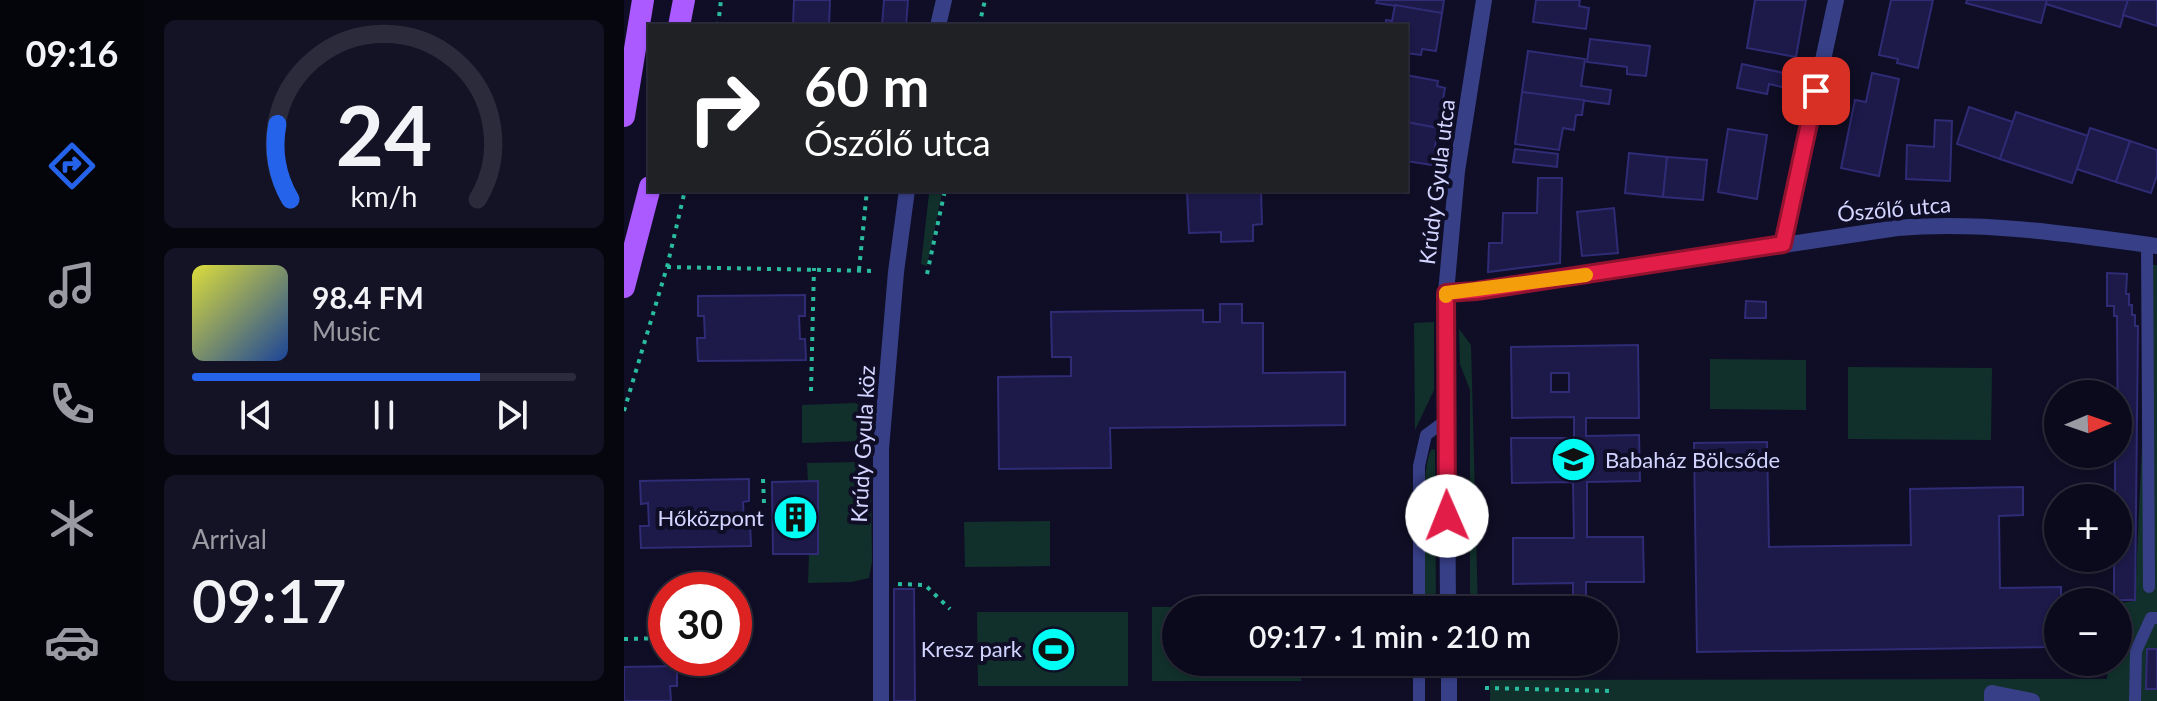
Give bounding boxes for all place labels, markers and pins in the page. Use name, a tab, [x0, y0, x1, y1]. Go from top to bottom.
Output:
pin	[1782, 57, 1850, 125]
school or university icon: Babaház Bölcsőde	[1550, 436, 1598, 484]
place label: Babaház Bölcsőde	[1605, 446, 1780, 473]
building icon: Hőközpont	[771, 494, 819, 542]
place label: Hőközpont	[658, 504, 764, 531]
sports icon: Kresz park	[1029, 625, 1077, 673]
place label: Kresz park	[921, 635, 1023, 662]

